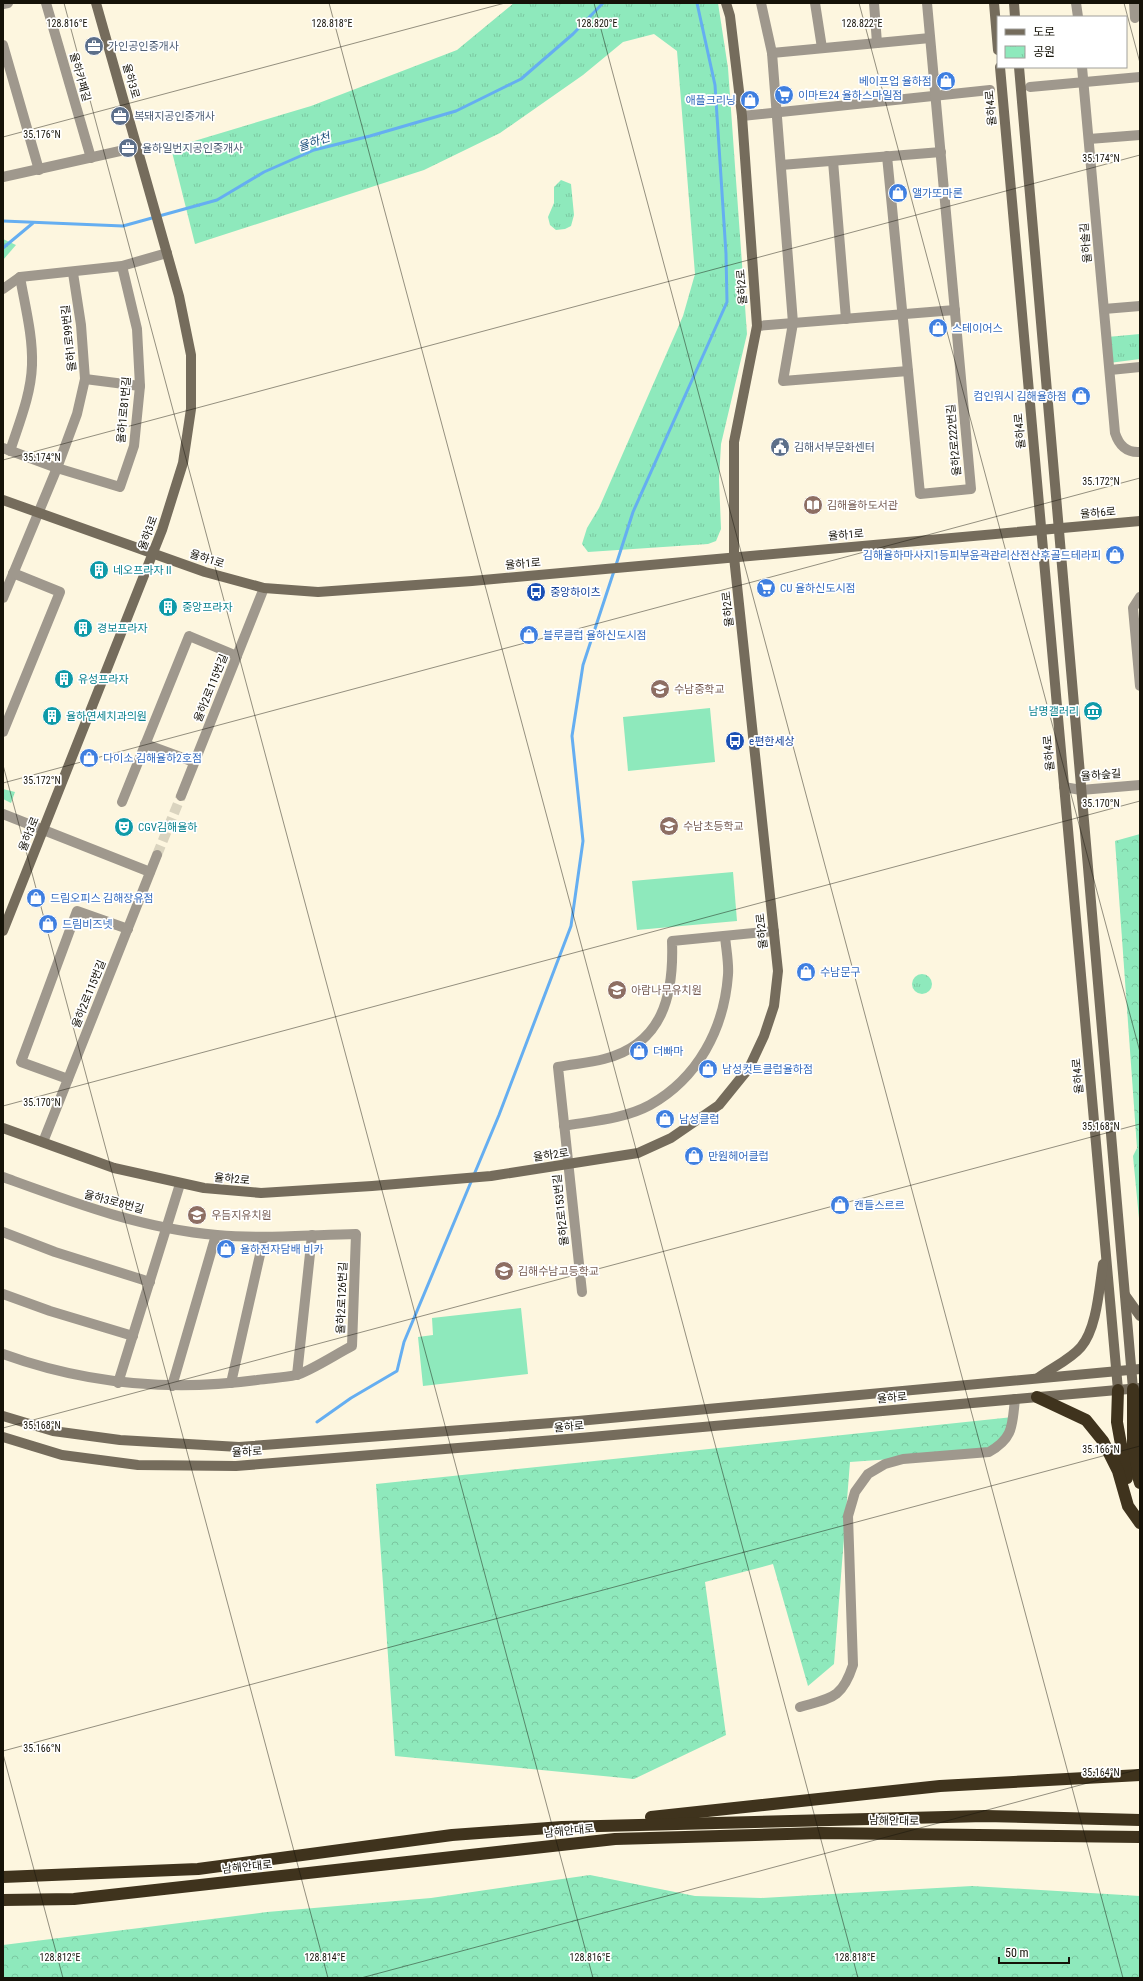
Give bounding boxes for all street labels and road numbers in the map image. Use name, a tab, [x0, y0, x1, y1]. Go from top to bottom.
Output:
street label: 율하카페길	[67, 51, 93, 103]
street label: 율하3로	[120, 62, 142, 100]
street label: 율하4로	[983, 90, 999, 126]
street label: 율하솔길	[1078, 222, 1094, 264]
street label: 율하2로	[734, 269, 750, 305]
street label: 율하1로99번길	[59, 304, 79, 372]
street label: 율하1로81번길	[115, 376, 133, 444]
street label: 율하2로222번길	[944, 403, 964, 477]
street label: 율하4로	[1012, 413, 1028, 449]
street label: 율하6로	[1080, 505, 1116, 521]
street label: 율하3로	[136, 514, 160, 552]
street label: 율하1로	[828, 527, 864, 543]
street label: 율하1로	[188, 547, 226, 571]
street label: 율하1로	[505, 556, 541, 572]
street label: 율하2로	[720, 591, 736, 627]
street label: 율하2로115번길	[191, 652, 231, 724]
street label: 율하4로	[1041, 735, 1057, 771]
street label: 율하숲길	[1080, 767, 1122, 783]
street label: 율하3로	[16, 815, 42, 853]
street label: 율하2로	[754, 913, 770, 949]
street label: 율하2로115번길	[69, 958, 109, 1030]
street label: 율하4로	[1070, 1058, 1086, 1094]
street label: 율하2로	[532, 1146, 570, 1164]
street label: 율하2로	[214, 1171, 250, 1187]
street label: 율하2로153번길	[551, 1173, 571, 1247]
street label: 율하3로8번길	[83, 1188, 145, 1216]
street label: 율하2로126번길	[334, 1262, 350, 1334]
street label: 율하로	[876, 1390, 908, 1406]
street label: 율하로	[553, 1419, 585, 1435]
street label: 율하로	[231, 1445, 263, 1459]
street label: 남해안대로	[869, 1814, 919, 1828]
street label: 남해안대로	[543, 1822, 595, 1840]
street label: 남해안대로	[221, 1858, 273, 1876]

